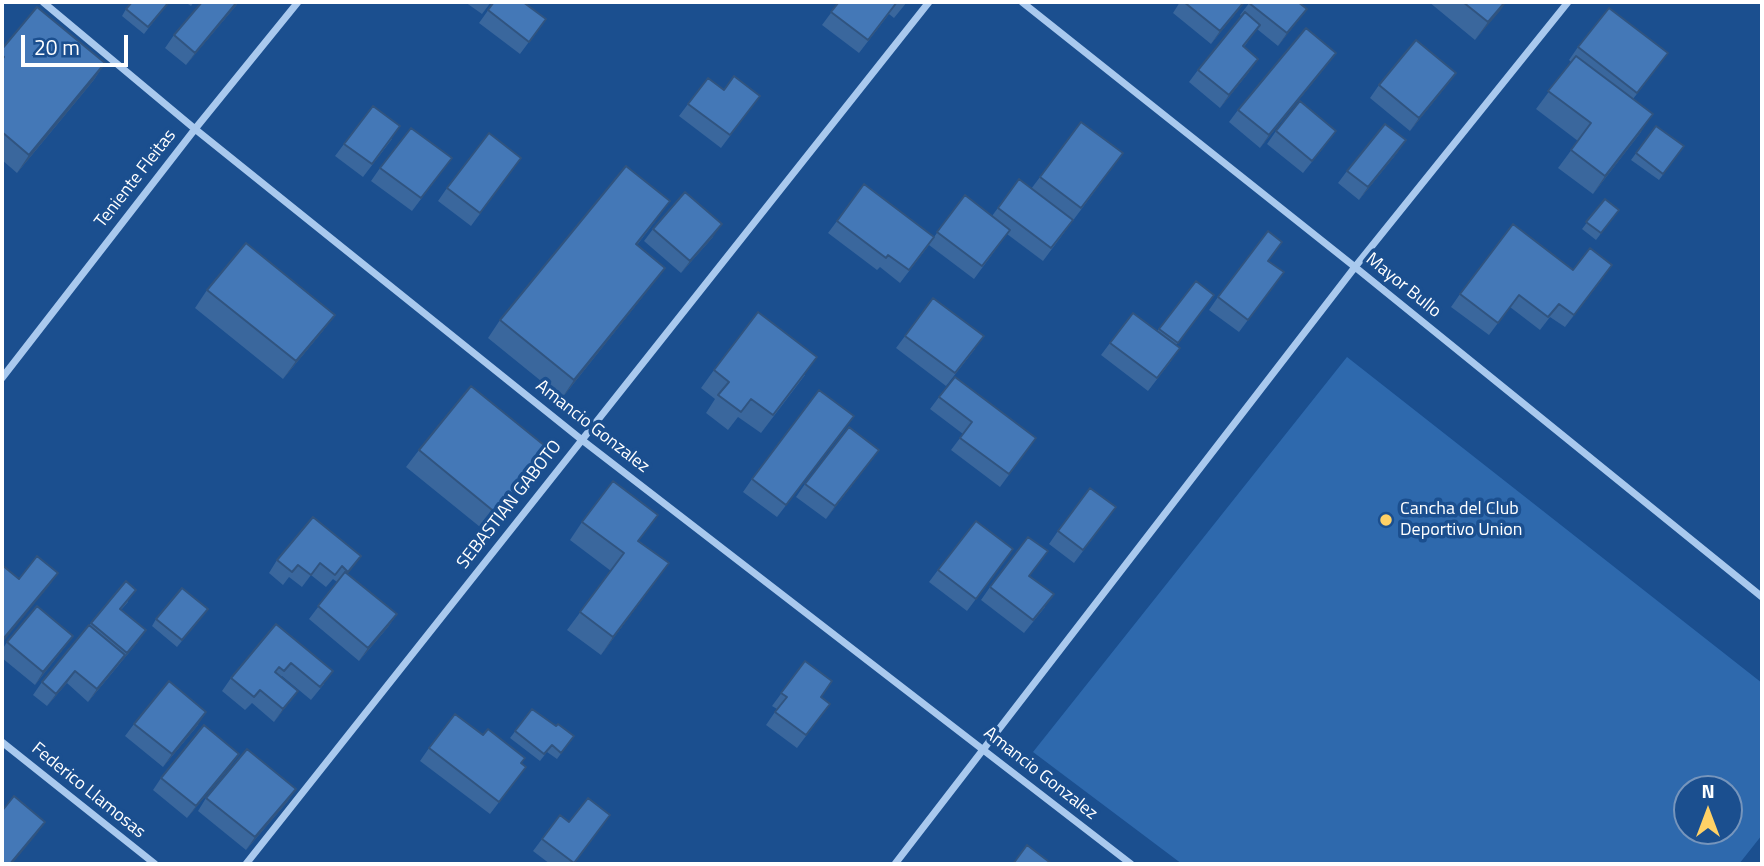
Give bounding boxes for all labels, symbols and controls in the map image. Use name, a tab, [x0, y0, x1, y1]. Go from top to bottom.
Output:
scale bar	[24, 21, 131, 65]
text: 20 m	[34, 31, 80, 63]
street label: Teniente Fleitas	[91, 125, 181, 233]
street label: Mayor Bullo	[1361, 249, 1445, 323]
street label: Amancio Gonzalez	[531, 376, 653, 478]
street label: SEBASTIAN GABOTO	[453, 436, 567, 574]
place label: Cancha del Club Deportivo Union	[1400, 499, 1523, 542]
marker: Cancha del Club Deportivo Union	[1378, 512, 1394, 528]
street label: Amancio Gonzalez	[979, 723, 1101, 825]
street label: Federico Llamosas	[27, 738, 149, 844]
north arrow	[1673, 775, 1743, 845]
text: N	[1701, 776, 1715, 805]

